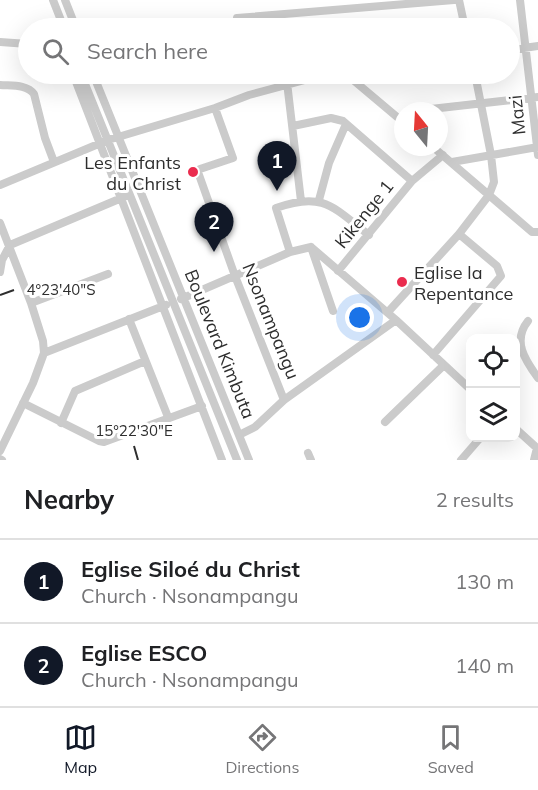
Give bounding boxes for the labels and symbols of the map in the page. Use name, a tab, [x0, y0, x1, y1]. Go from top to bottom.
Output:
street label: Mazi	[503, 94, 531, 136]
north arrow	[394, 102, 448, 156]
pin: 1	[258, 142, 296, 191]
place label: Les Enfants du Christ	[84, 151, 181, 195]
marker: Les Enfants du Christ	[186, 165, 200, 179]
street label: Kikenge 1	[330, 175, 398, 253]
pin: 2	[194, 202, 234, 252]
street label: Nsonampangu	[237, 260, 305, 382]
place label: Eglise la Repentance	[414, 261, 513, 305]
street label: Boulevard Kimbuta	[180, 266, 260, 422]
marker: Eglise la Repentance	[395, 275, 409, 289]
text: 4°23'40"S	[26, 280, 96, 299]
your location	[345, 303, 374, 332]
text: 15°22'30"E	[95, 421, 173, 440]

